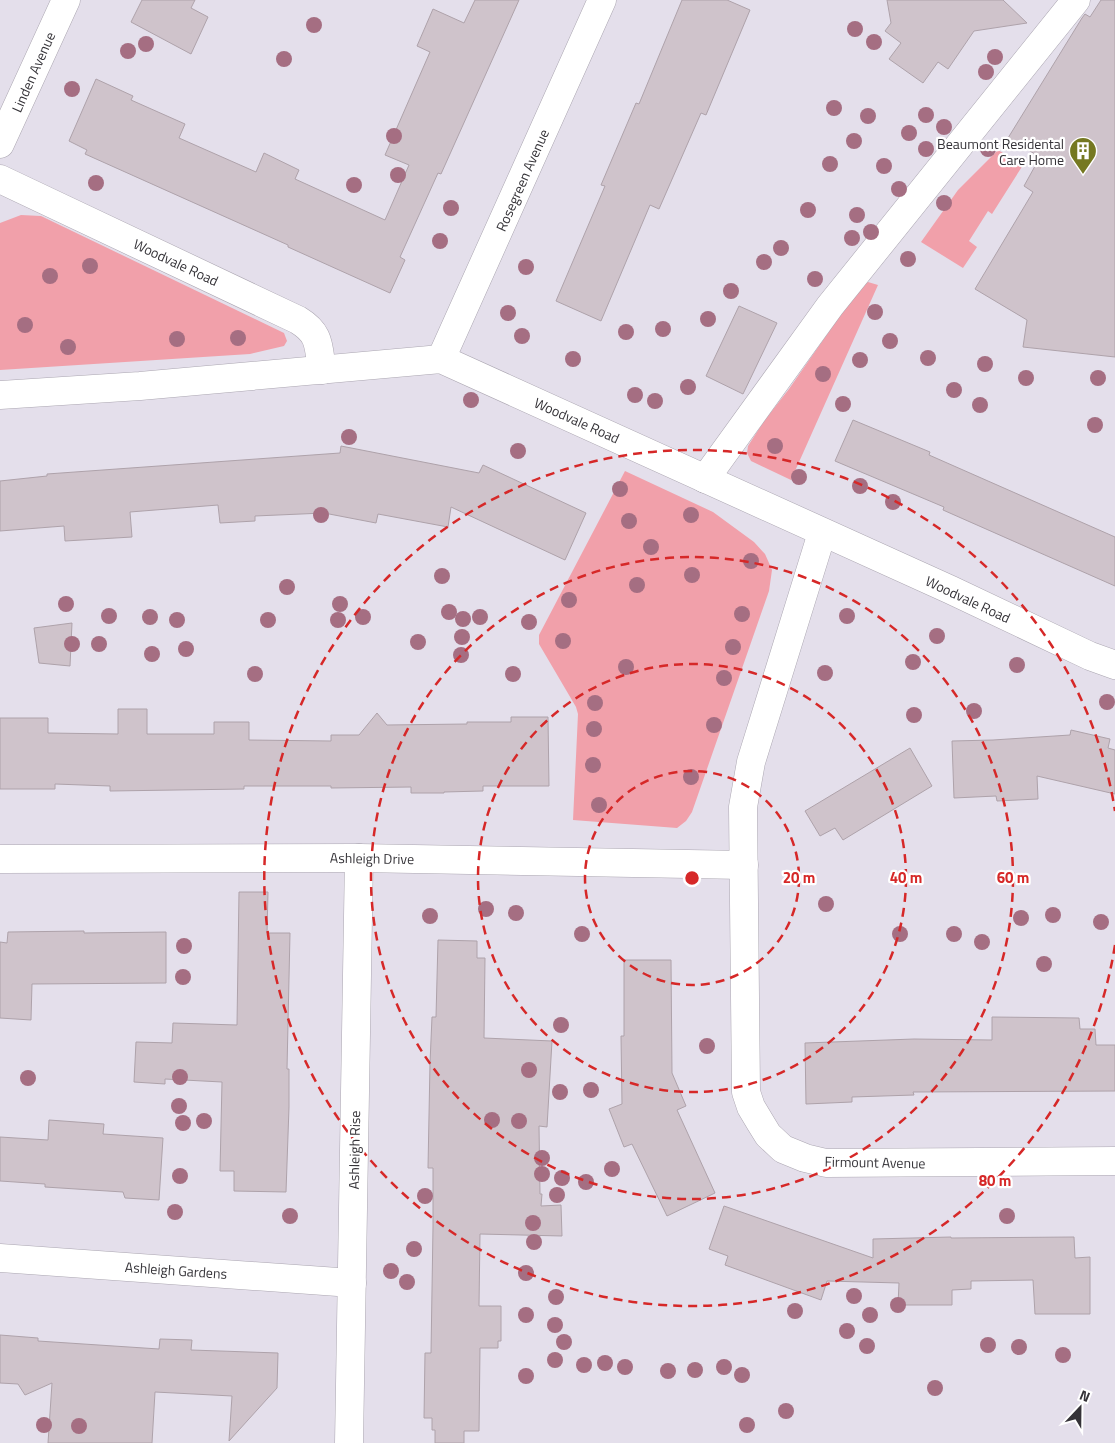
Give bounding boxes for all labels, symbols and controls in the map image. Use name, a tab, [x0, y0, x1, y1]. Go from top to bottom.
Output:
street label: Linden Avenue	[6, 28, 60, 116]
street label: Rosegreen Avenue	[490, 126, 554, 234]
place label: Beaumont Residental Care Home	[937, 133, 1064, 170]
building icon: Beaumont Residental Care Home	[1068, 136, 1098, 175]
street label: Woodvale Road	[130, 233, 222, 291]
street label: Woodvale Road	[531, 392, 623, 448]
street label: Woodvale Road	[922, 570, 1014, 628]
street label: Ashleigh Drive	[330, 847, 414, 869]
text: 20 m	[783, 866, 815, 889]
text: 40 m	[890, 866, 922, 889]
text: 60 m	[997, 866, 1029, 889]
centre of rings	[683, 869, 701, 887]
street label: Ashleigh Rise	[343, 1110, 365, 1190]
street label: Firmount Avenue	[824, 1151, 926, 1173]
text: 80 m	[979, 1169, 1011, 1192]
street label: Ashleigh Gardens	[124, 1256, 228, 1284]
north arrow	[1055, 1383, 1105, 1433]
text: N	[1077, 1384, 1093, 1407]

